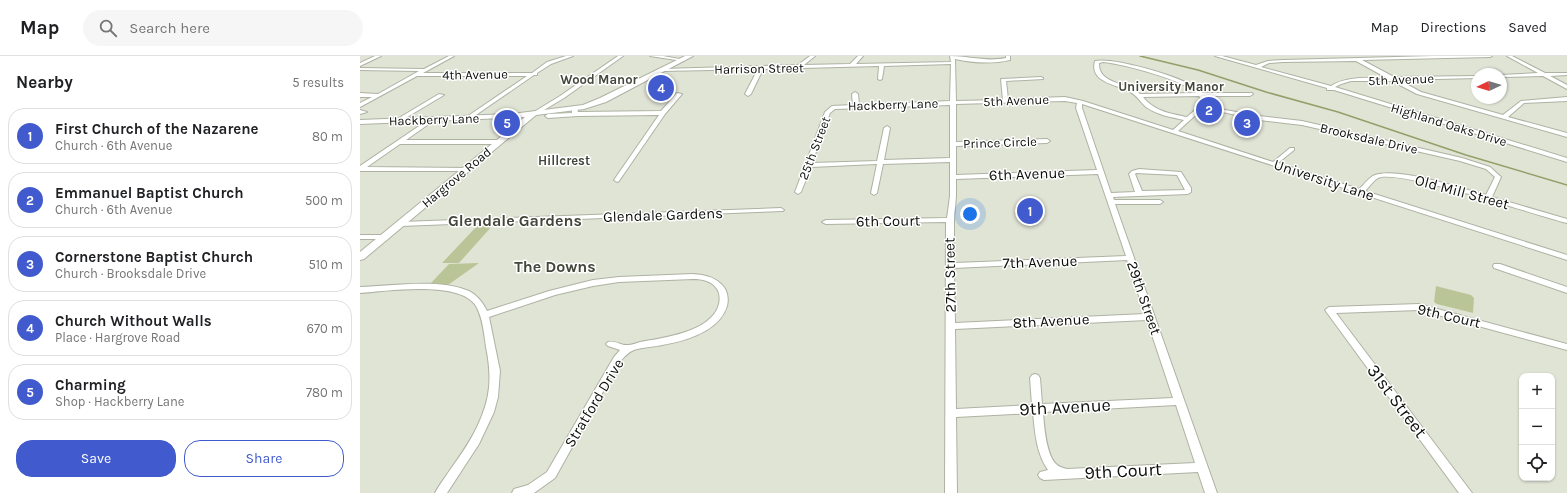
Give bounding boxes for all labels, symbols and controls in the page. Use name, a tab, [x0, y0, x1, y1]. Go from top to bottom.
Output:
search box	[83, 10, 363, 46]
text: Map	[20, 17, 59, 39]
icon: search	[97, 17, 119, 39]
text: Search here	[129, 19, 210, 37]
text: Map	[1371, 19, 1399, 36]
text: Directions	[1421, 19, 1486, 36]
text: Saved	[1508, 19, 1547, 36]
street label: Harrison Street	[714, 60, 804, 77]
street label: 4th Avenue	[442, 66, 508, 83]
north arrow	[1471, 68, 1507, 104]
street label: 5th Avenue	[1368, 71, 1435, 88]
text: Nearby	[16, 72, 73, 92]
district label: Wood Manor	[560, 72, 639, 87]
pin: 4	[648, 73, 674, 103]
text: 5 results	[292, 75, 344, 90]
district label: University Manor	[1118, 79, 1225, 94]
street label: 5th Avenue	[983, 92, 1050, 109]
street label: Hackberry Lane	[848, 95, 939, 114]
pin: 2	[1196, 95, 1222, 125]
street label: Highland Oaks Drive	[1389, 100, 1509, 149]
pin: 5	[494, 108, 520, 138]
pin: 3	[1234, 108, 1260, 138]
street label: Hackberry Lane	[389, 110, 480, 129]
street label: 25th Street	[796, 114, 833, 182]
text: First Church of the Nazarene	[55, 120, 259, 138]
street label: Brooksdale Drive	[1319, 120, 1419, 157]
text: 1	[28, 129, 32, 144]
text: 80 m	[312, 129, 343, 144]
street label: Prince Circle	[963, 134, 1037, 151]
text: Church · 6th Avenue	[55, 138, 172, 153]
street label: Hargrove Road	[419, 144, 494, 211]
district label: Hillcrest	[538, 153, 590, 168]
street label: University Lane	[1272, 155, 1376, 205]
street label: 6th Avenue	[989, 164, 1065, 184]
street label: Old Mill Street	[1413, 171, 1511, 213]
text: Emmanuel Baptist Church	[55, 184, 244, 202]
text: 2	[26, 193, 34, 208]
text: 500 m	[305, 193, 343, 208]
pin: 1	[1017, 196, 1043, 226]
text: Church · 6th Avenue	[55, 202, 172, 217]
street label: Glendale Gardens	[603, 204, 723, 226]
your location	[960, 204, 980, 224]
district label: Glendale Gardens	[448, 211, 582, 230]
street label: 6th Court	[856, 211, 921, 231]
street label: 27th Street	[940, 237, 960, 313]
text: Cornerstone Baptist Church	[55, 248, 253, 266]
street label: 7th Avenue	[1002, 252, 1078, 272]
text: 3	[26, 257, 34, 272]
text: 510 m	[308, 257, 343, 272]
district label: The Downs	[514, 257, 596, 276]
street label: 29th Street	[1123, 259, 1165, 338]
text: Church · Brooksdale Drive	[55, 266, 206, 281]
street label: 9th Court	[1416, 300, 1483, 332]
street label: 8th Avenue	[1012, 310, 1090, 332]
text: Church Without Walls	[55, 312, 212, 330]
text: 4	[26, 321, 34, 336]
text: 670 m	[306, 321, 343, 336]
text: Place · Hargrove Road	[55, 330, 181, 345]
street label: Stratford Drive	[560, 355, 628, 451]
street label: 31st Street	[1362, 360, 1432, 442]
map controls	[1519, 373, 1555, 481]
button: +	[1519, 373, 1555, 409]
text: Charming	[55, 376, 126, 394]
text: 5	[26, 385, 34, 400]
text: 780 m	[306, 385, 343, 400]
text: Shop · Hackberry Lane	[55, 394, 184, 409]
street label: 9th Avenue	[1019, 394, 1111, 420]
button: −	[1519, 409, 1555, 445]
button: Save	[16, 440, 176, 477]
button: Share	[184, 440, 344, 477]
button: locate	[1519, 445, 1555, 481]
street label: 9th Court	[1084, 458, 1162, 484]

